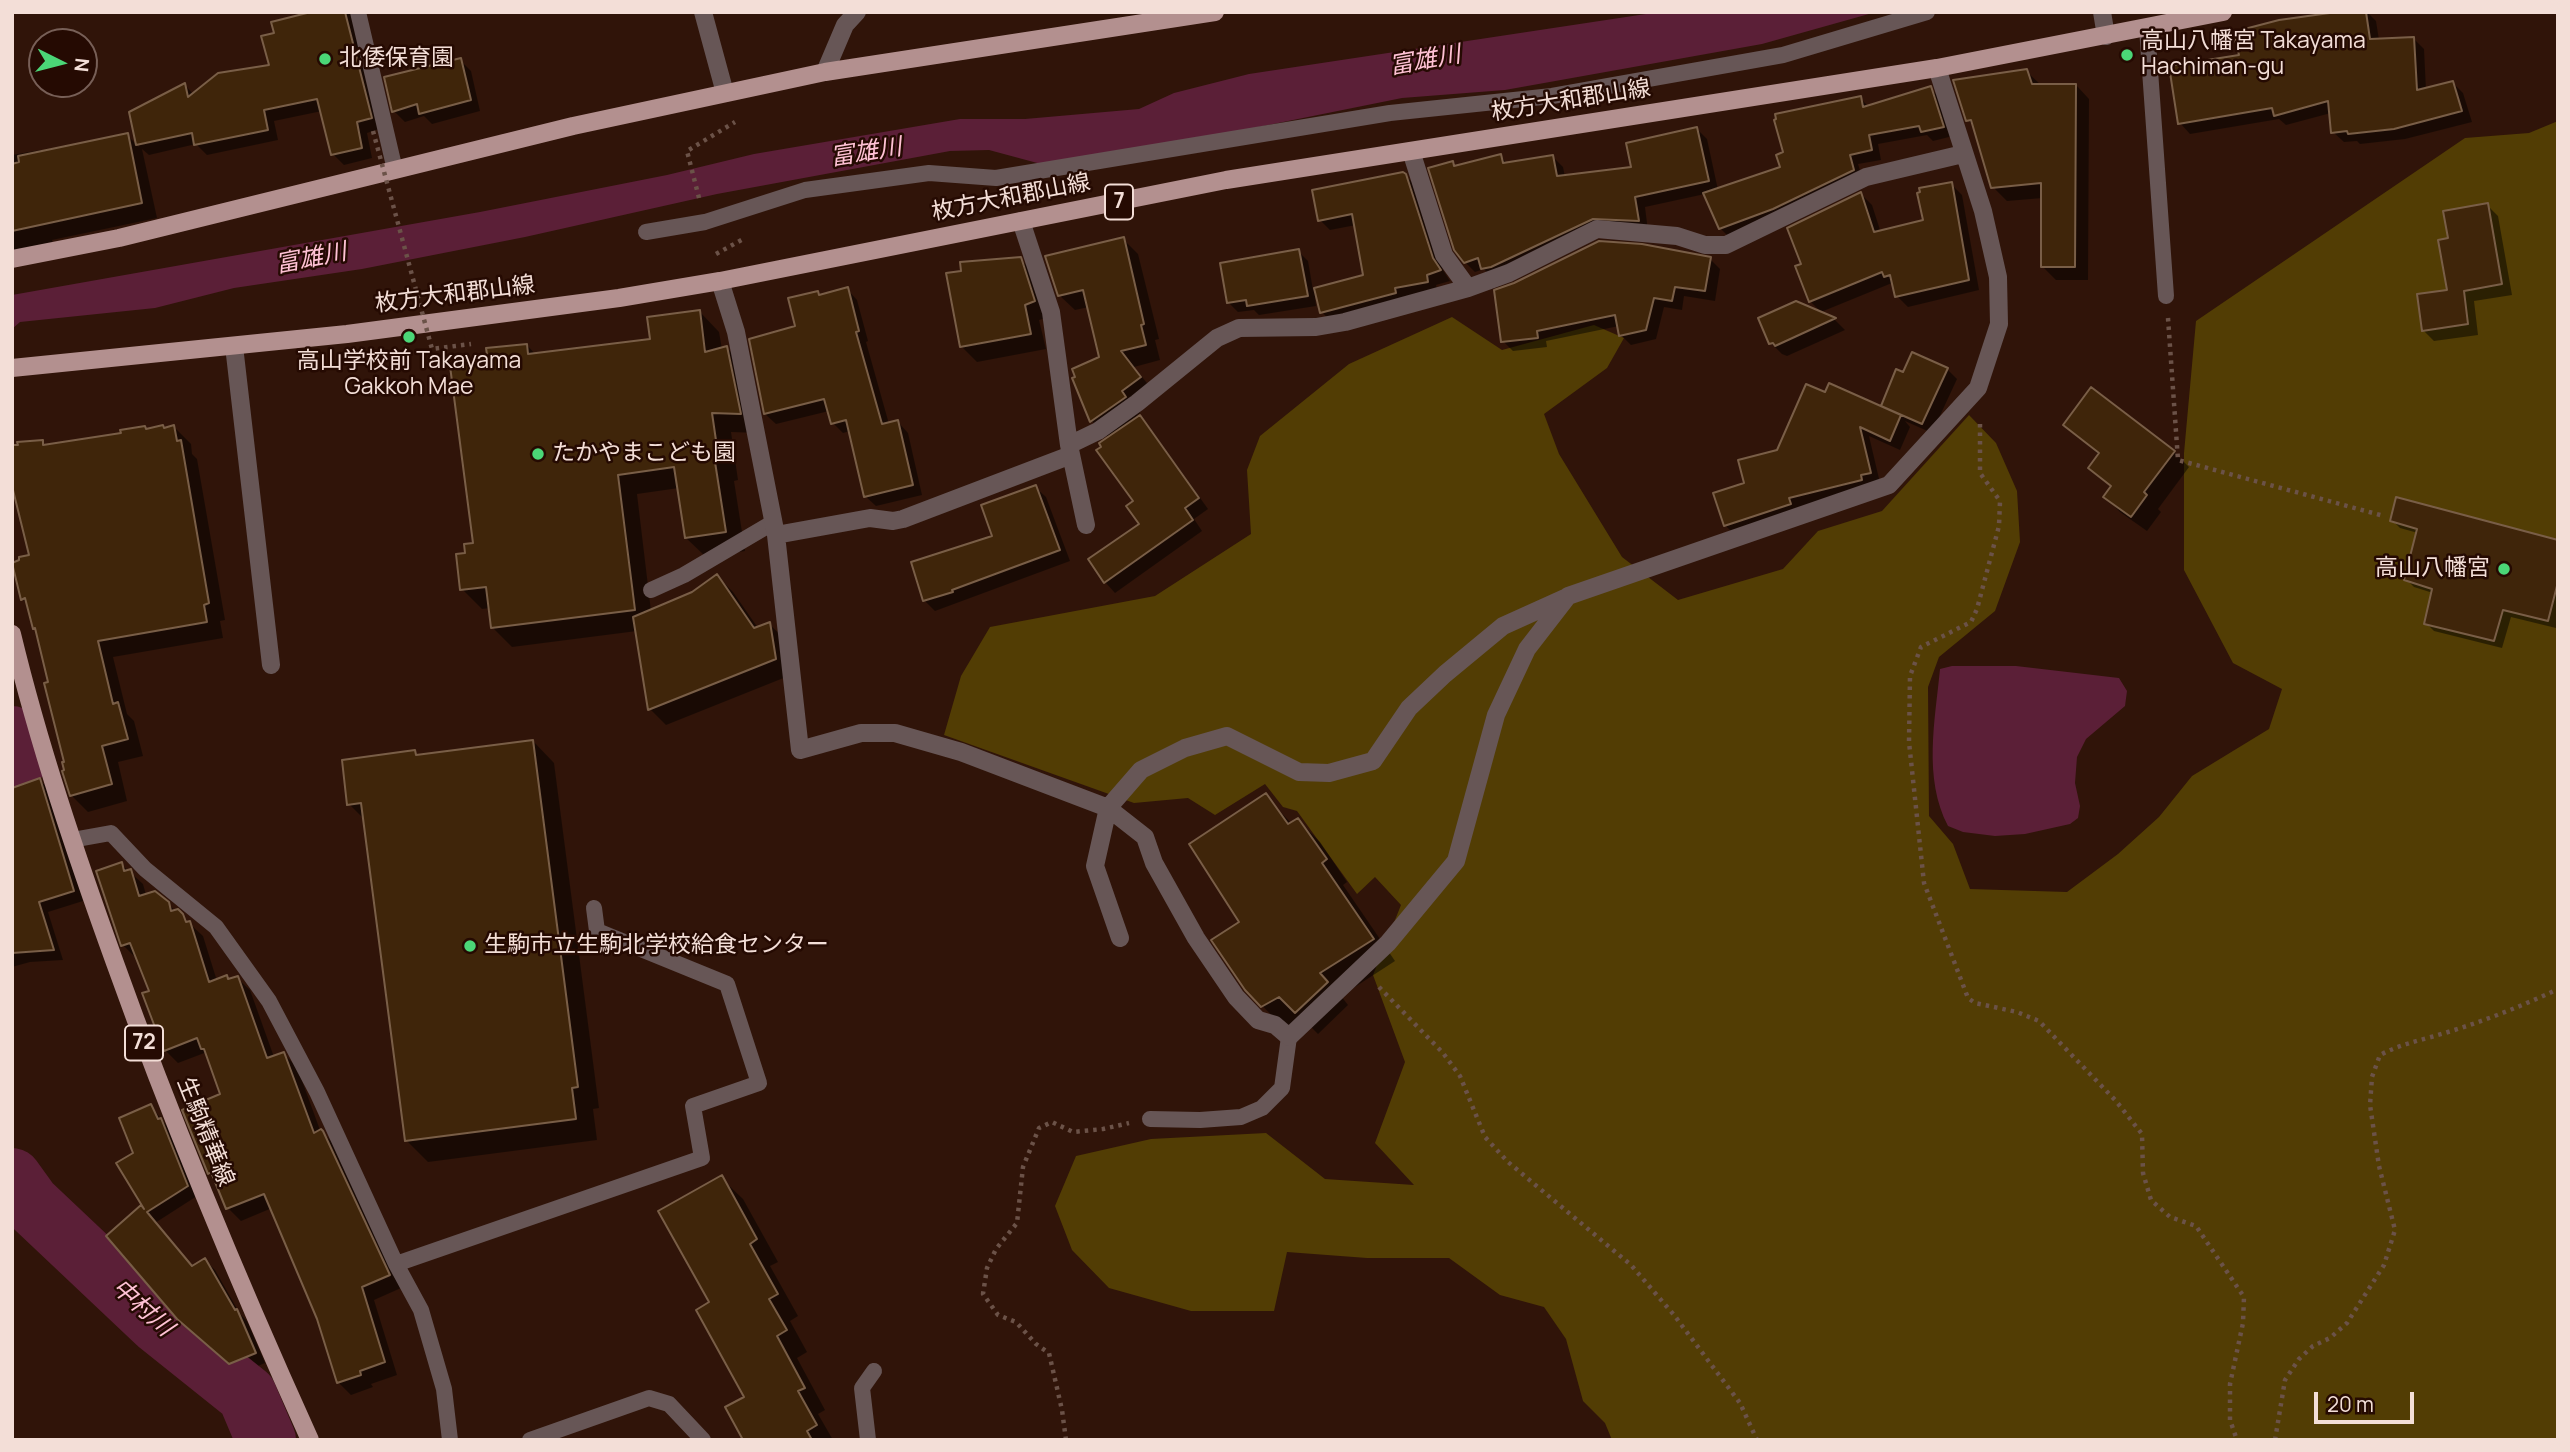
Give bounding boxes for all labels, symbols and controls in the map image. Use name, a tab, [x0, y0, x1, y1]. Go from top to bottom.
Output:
north arrow	[28, 28, 98, 98]
place label: 高山八幡宮 Takayama Hachiman-gu	[2141, 28, 2366, 82]
water label: 富雄川	[1387, 41, 1463, 81]
place label: 北倭保育園	[339, 45, 454, 73]
marker: 高山八幡宮 Takayama Hachiman-gu	[2119, 47, 2135, 63]
marker: 北倭保育園	[317, 51, 333, 67]
text: N	[68, 57, 96, 73]
street label: 枚方大和郡山線	[1489, 75, 1653, 127]
water label: 富雄川	[828, 133, 904, 173]
street label: 枚方大和郡山線	[929, 169, 1093, 227]
road number: 7	[1105, 184, 1133, 220]
water label: 富雄川	[273, 238, 349, 280]
street label: 枚方大和郡山線	[373, 271, 537, 319]
marker: 高山学校前 Takayama Gakkoh Mae	[401, 329, 417, 345]
place label: 高山学校前 Takayama Gakkoh Mae	[297, 348, 521, 402]
place label: たかやまこども園	[552, 440, 736, 468]
marker: たかやまこども園	[530, 446, 546, 462]
place label: 高山八幡宮	[2375, 555, 2490, 583]
marker: 高山八幡宮	[2496, 561, 2512, 577]
place label: 生駒市立生駒北学校給食センター	[484, 932, 829, 960]
marker: 生駒市立生駒北学校給食センター	[462, 938, 478, 954]
road number: 72	[125, 1026, 163, 1060]
street label: 生駒精華線	[171, 1074, 239, 1190]
water label: 中村川	[106, 1273, 178, 1343]
scale bar	[2318, 1378, 2418, 1422]
text: 20 m	[2327, 1390, 2374, 1418]

